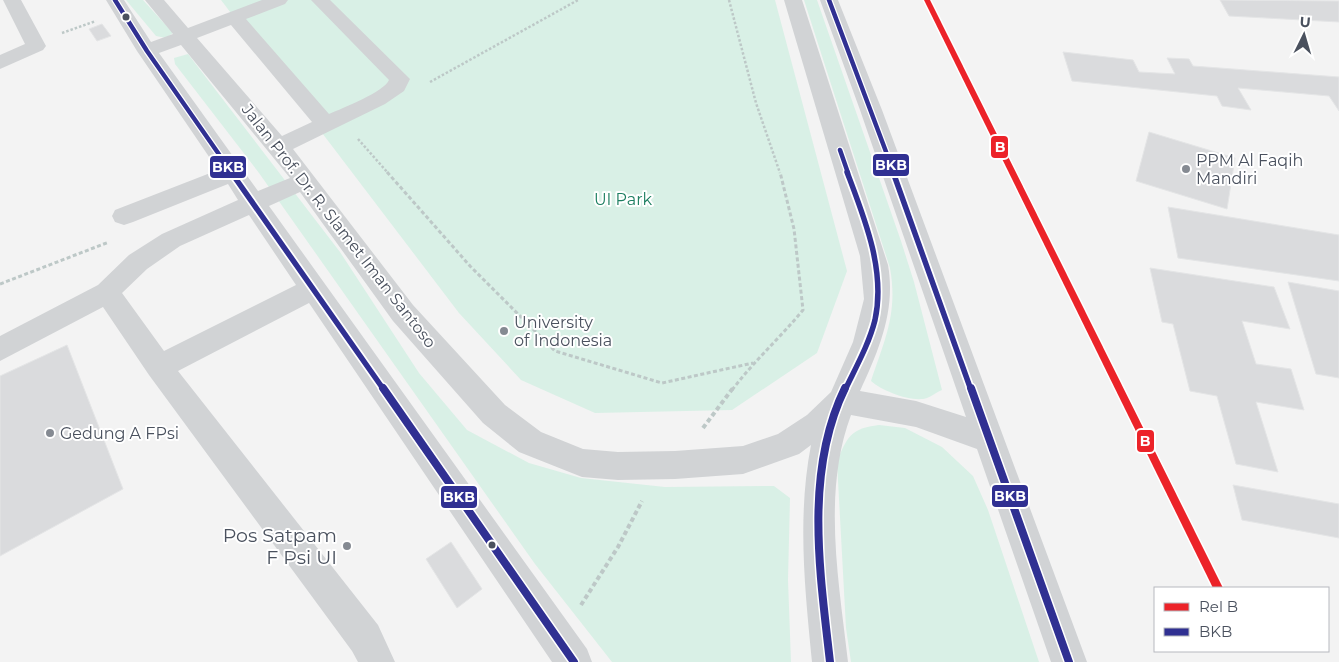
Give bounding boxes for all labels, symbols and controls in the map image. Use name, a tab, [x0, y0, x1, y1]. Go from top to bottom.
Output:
north arrow	[1279, 10, 1329, 60]
unlabelled marker	[121, 12, 131, 22]
text: U	[1299, 13, 1311, 31]
street label: Jalan Prof. Dr. R. Slamet Iman Santoso	[237, 100, 440, 352]
line badge: B	[990, 135, 1009, 159]
text: B	[995, 138, 1006, 156]
place label: PPM Al Faqih Mandiri	[1196, 151, 1303, 188]
line badge: BKB	[872, 153, 910, 177]
line badge: BKB	[209, 155, 247, 179]
text: BKB	[875, 156, 907, 174]
text: BKB	[212, 158, 244, 176]
marker: PPM Al Faqih Mandiri	[1180, 163, 1192, 175]
park label: UI Park	[594, 190, 653, 209]
place label: University of Indonesia	[514, 313, 612, 350]
marker: University of Indonesia	[498, 325, 510, 337]
place label: Gedung A FPsi	[60, 424, 179, 443]
marker: Gedung A FPsi	[44, 427, 56, 439]
line badge: B	[1136, 429, 1155, 453]
text: B	[1140, 432, 1151, 450]
line badge: BKB	[991, 484, 1029, 508]
line badge: BKB	[440, 485, 478, 509]
text: BKB	[994, 487, 1026, 505]
text: BKB	[443, 488, 475, 506]
place label: Pos Satpam F Psi UI	[223, 524, 337, 569]
marker: Pos Satpam F Psi UI	[341, 540, 353, 552]
unlabelled marker	[487, 540, 497, 550]
legend	[1154, 587, 1329, 652]
text: Rel B	[1199, 597, 1238, 616]
text: BKB	[1199, 622, 1232, 641]

